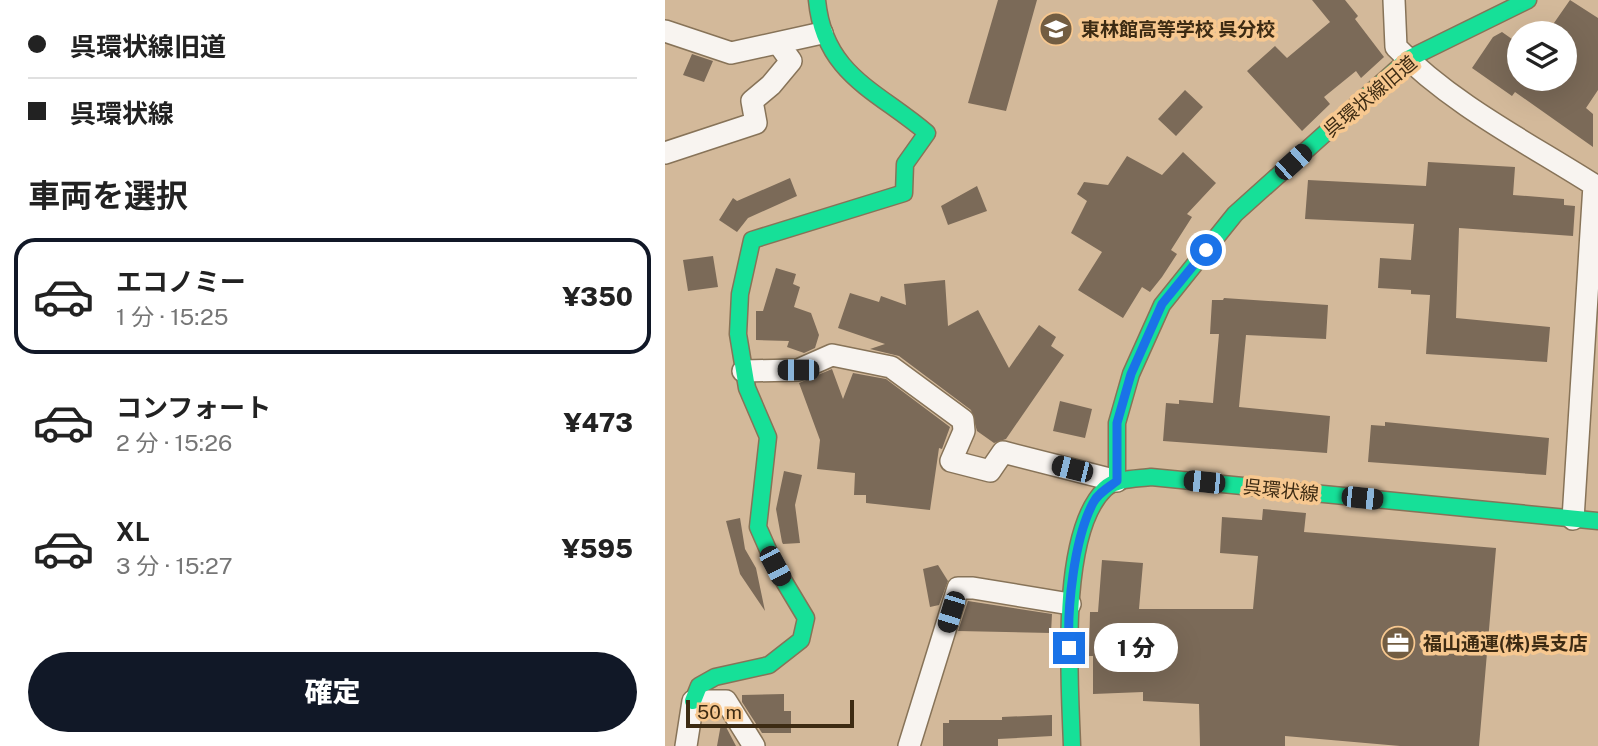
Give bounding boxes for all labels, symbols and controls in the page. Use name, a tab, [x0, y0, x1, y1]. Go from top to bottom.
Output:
school or university icon: 東林館高等学校 呉分校	[1037, 10, 1075, 48]
place label: 東林館高等学校 呉分校	[1081, 18, 1275, 40]
map controls	[1507, 21, 1577, 91]
button: layers	[1507, 21, 1577, 91]
text: 呉環状線旧道	[70, 31, 226, 62]
street label: 呉環状線旧道	[1319, 51, 1421, 141]
text: 呉環状線	[70, 98, 174, 129]
car	[1271, 140, 1316, 184]
text: 車両を選択	[28, 177, 188, 214]
route start	[1190, 234, 1222, 266]
icon: car	[32, 265, 95, 328]
text: エコノミー	[116, 266, 246, 297]
text: ¥350	[563, 281, 633, 312]
text: 1 分 · 15:25	[116, 303, 228, 330]
car	[778, 360, 820, 381]
icon: car	[32, 391, 95, 454]
text: コンフォート	[116, 392, 271, 423]
text: ¥473	[564, 407, 633, 438]
text: 2 分 · 15:26	[116, 429, 232, 456]
car	[1050, 454, 1095, 484]
car	[1183, 469, 1226, 495]
street label: 呉環状線	[1242, 475, 1320, 505]
car	[1341, 485, 1384, 511]
text: XL	[116, 516, 150, 547]
icon: car	[32, 517, 95, 580]
text: ¥595	[562, 533, 633, 564]
car	[756, 543, 795, 589]
text: 3 分 · 15:27	[116, 552, 233, 579]
car	[935, 589, 968, 635]
callout: 1 分	[1093, 624, 1177, 672]
office icon: 福山通運(株)呉支店	[1379, 624, 1417, 662]
route end	[1053, 632, 1085, 664]
place label: 福山通運(株)呉支店	[1423, 632, 1588, 654]
text: 1 分	[1117, 634, 1155, 661]
button: 確定	[28, 652, 637, 732]
scale bar	[686, 697, 854, 729]
text: 50 m	[697, 701, 742, 723]

